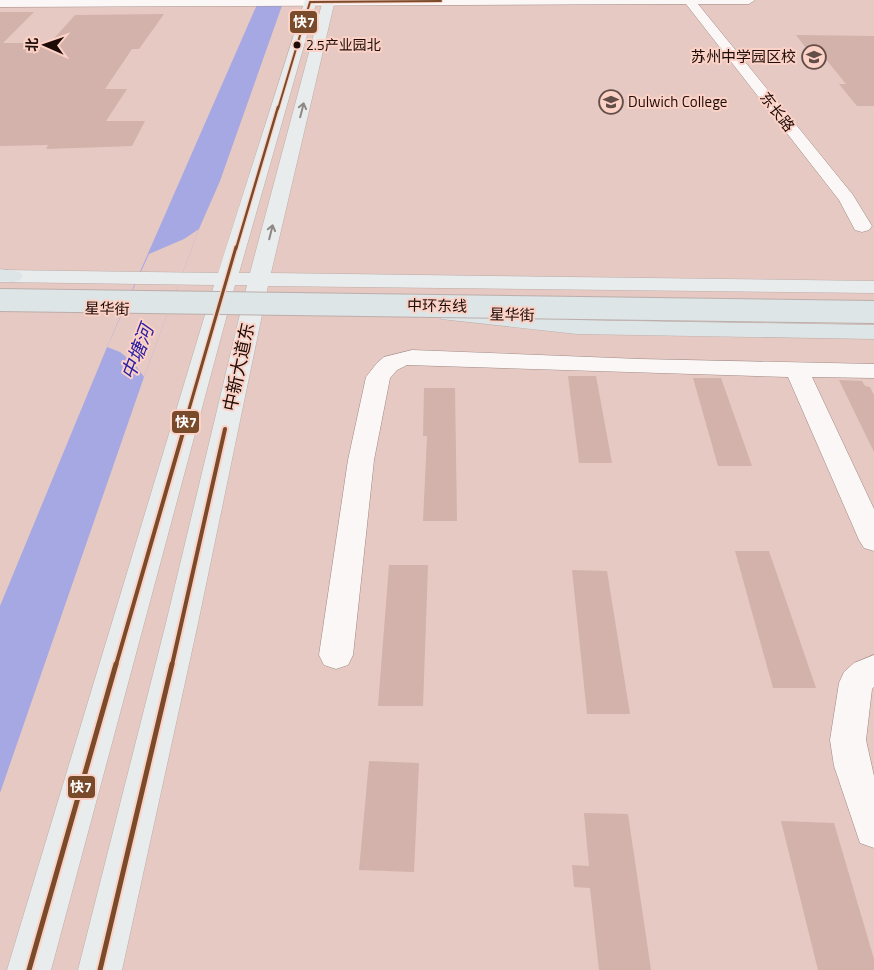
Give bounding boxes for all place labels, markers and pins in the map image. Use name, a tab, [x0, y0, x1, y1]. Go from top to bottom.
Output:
place label: 2.5产业园北	[306, 34, 381, 55]
marker: 2.5产业园北	[292, 40, 302, 50]
school or university icon: 苏州中学园区校	[801, 44, 827, 70]
place label: 苏州中学园区校	[691, 45, 796, 68]
school or university icon: Dulwich College	[598, 89, 624, 115]
place label: Dulwich College	[628, 90, 727, 113]

